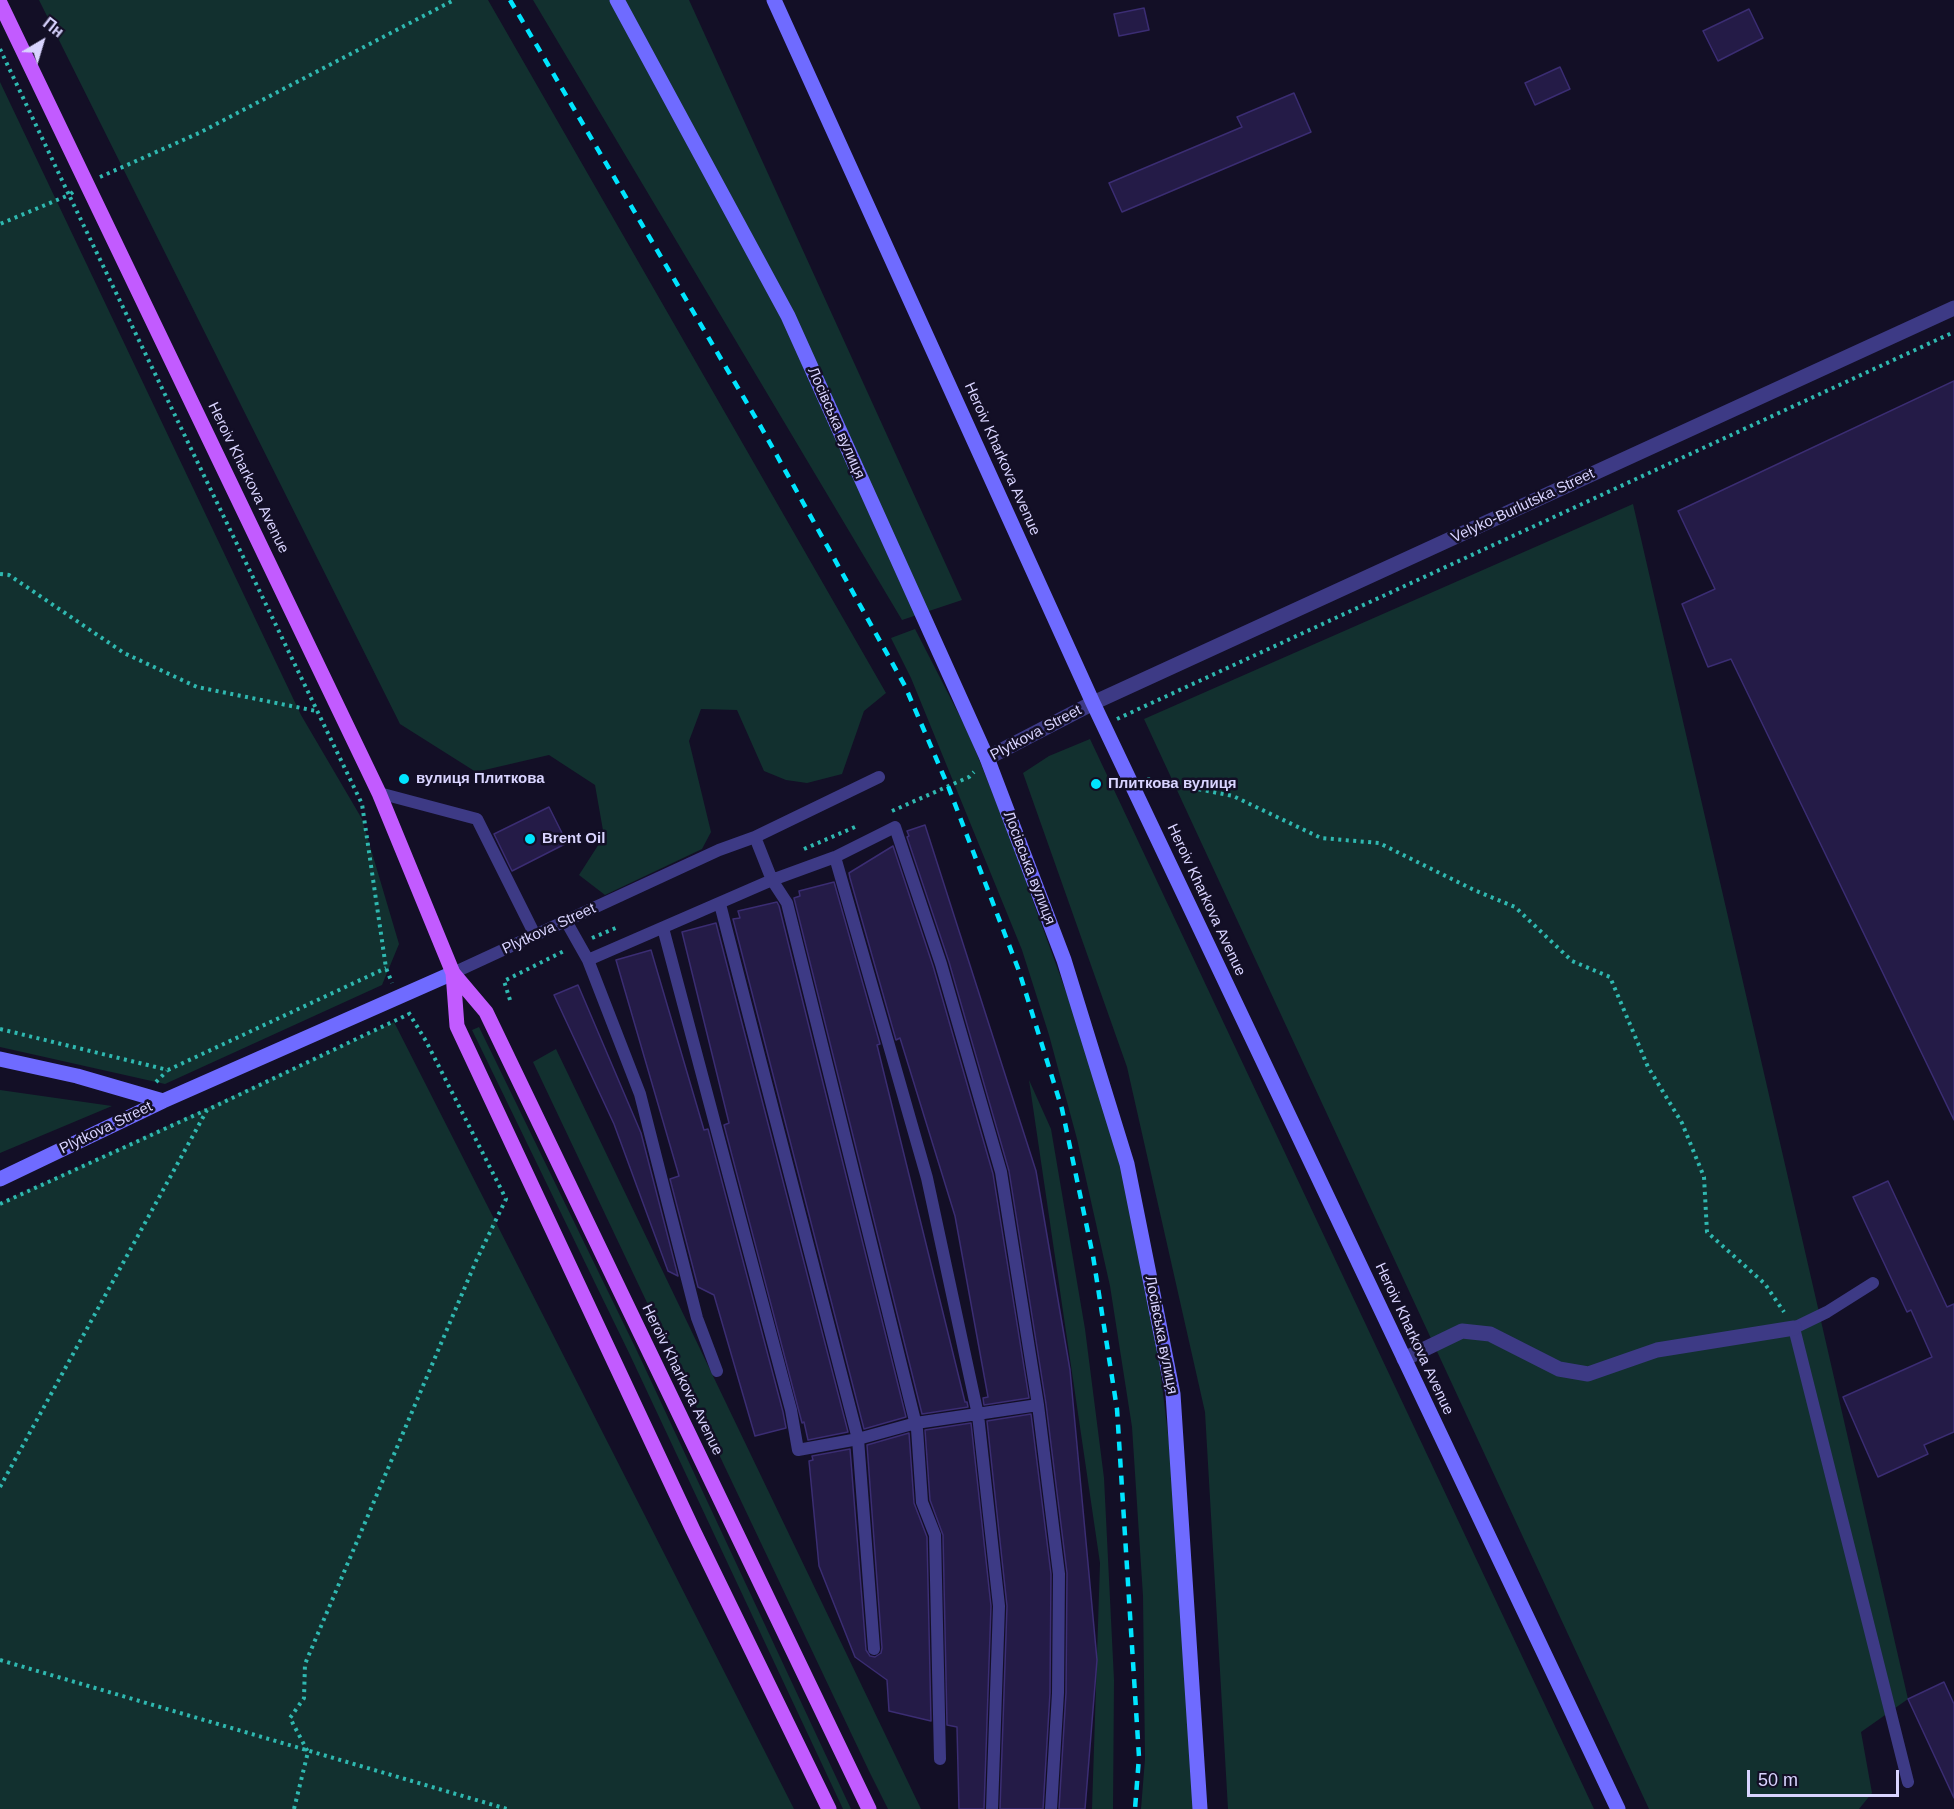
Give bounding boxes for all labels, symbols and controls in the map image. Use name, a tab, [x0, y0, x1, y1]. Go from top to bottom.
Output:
north arrow	[12, 12, 72, 72]
text: Пн	[40, 14, 67, 41]
street label: Лосівська вулиця	[803, 364, 869, 482]
street label: Heroiv Kharkova Avenue	[960, 380, 1044, 538]
street label: Heroiv Kharkova Avenue	[204, 400, 292, 556]
street label: Velyko-Burlutska Street	[1449, 465, 1597, 547]
street label: Plytkova Street	[987, 701, 1085, 765]
place label: вулиця Плиткова	[416, 770, 545, 788]
marker: вулиця Плиткова	[397, 772, 411, 786]
place label: Плиткова вулиця	[1108, 775, 1237, 793]
marker: Плиткова вулиця	[1089, 777, 1103, 791]
street label: Лосівська вулиця	[999, 809, 1059, 927]
street label: Heroiv Kharkova Avenue	[1163, 821, 1249, 979]
place label: Brent Oil	[542, 830, 605, 848]
marker: Brent Oil	[523, 832, 537, 846]
street label: Plytkova Street	[499, 900, 599, 958]
street label: Plytkova Street	[57, 1098, 155, 1158]
street label: Heroiv Kharkova Avenue	[1371, 1260, 1457, 1418]
street label: Лосівська вулиця	[1141, 1274, 1181, 1396]
street label: Heroiv Kharkova Avenue	[638, 1302, 726, 1458]
scale bar	[1750, 1758, 1902, 1796]
text: 50 m	[1758, 1770, 1798, 1790]

